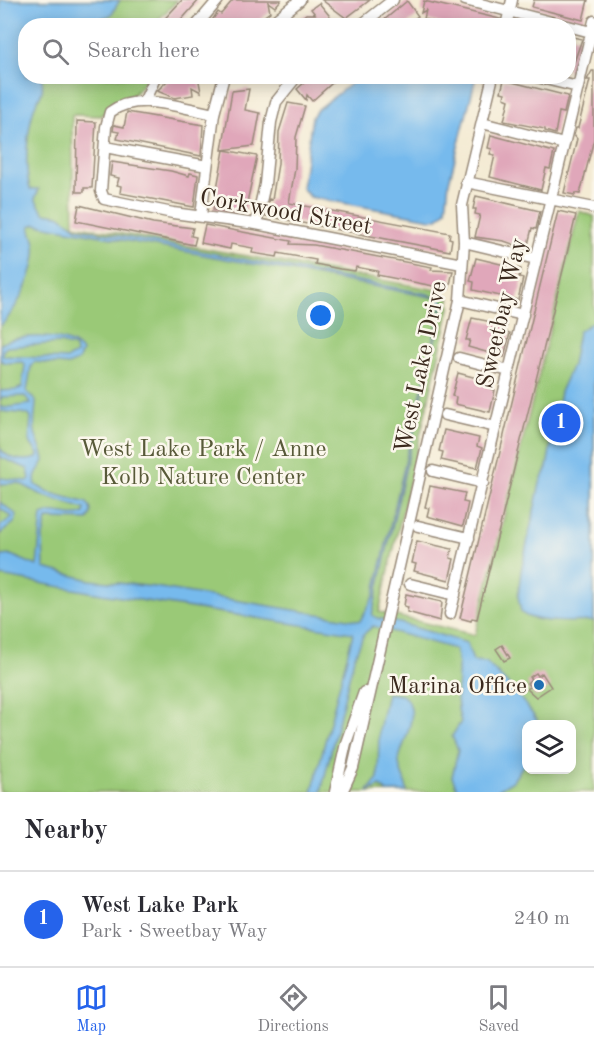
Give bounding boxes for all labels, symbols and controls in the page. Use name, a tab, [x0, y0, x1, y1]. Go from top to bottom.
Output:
search box	[18, 18, 576, 84]
icon: search	[39, 35, 72, 68]
text: Search here	[87, 40, 200, 62]
street label: Corkwood Street	[198, 186, 374, 240]
street label: Sweetbay Way	[474, 235, 532, 391]
street label: West Lake Drive	[392, 279, 452, 456]
your location	[306, 301, 335, 330]
pin: 1	[542, 400, 580, 446]
park label: West Lake Park / Anne Kolb Nature Center	[79, 438, 327, 490]
place label: Marina Office	[388, 675, 527, 699]
marker: Marina Office	[532, 678, 546, 692]
map controls	[522, 720, 576, 774]
button: layers	[522, 720, 576, 774]
text: Nearby	[24, 818, 108, 844]
text: West Lake Park	[81, 895, 239, 917]
text: 1	[38, 909, 49, 929]
text: 240 m	[514, 909, 570, 929]
text: Park · Sweetbay Way	[81, 922, 267, 942]
tab: Map	[75, 981, 108, 1037]
tab: Directions	[258, 981, 329, 1037]
tab: Saved	[478, 981, 519, 1037]

